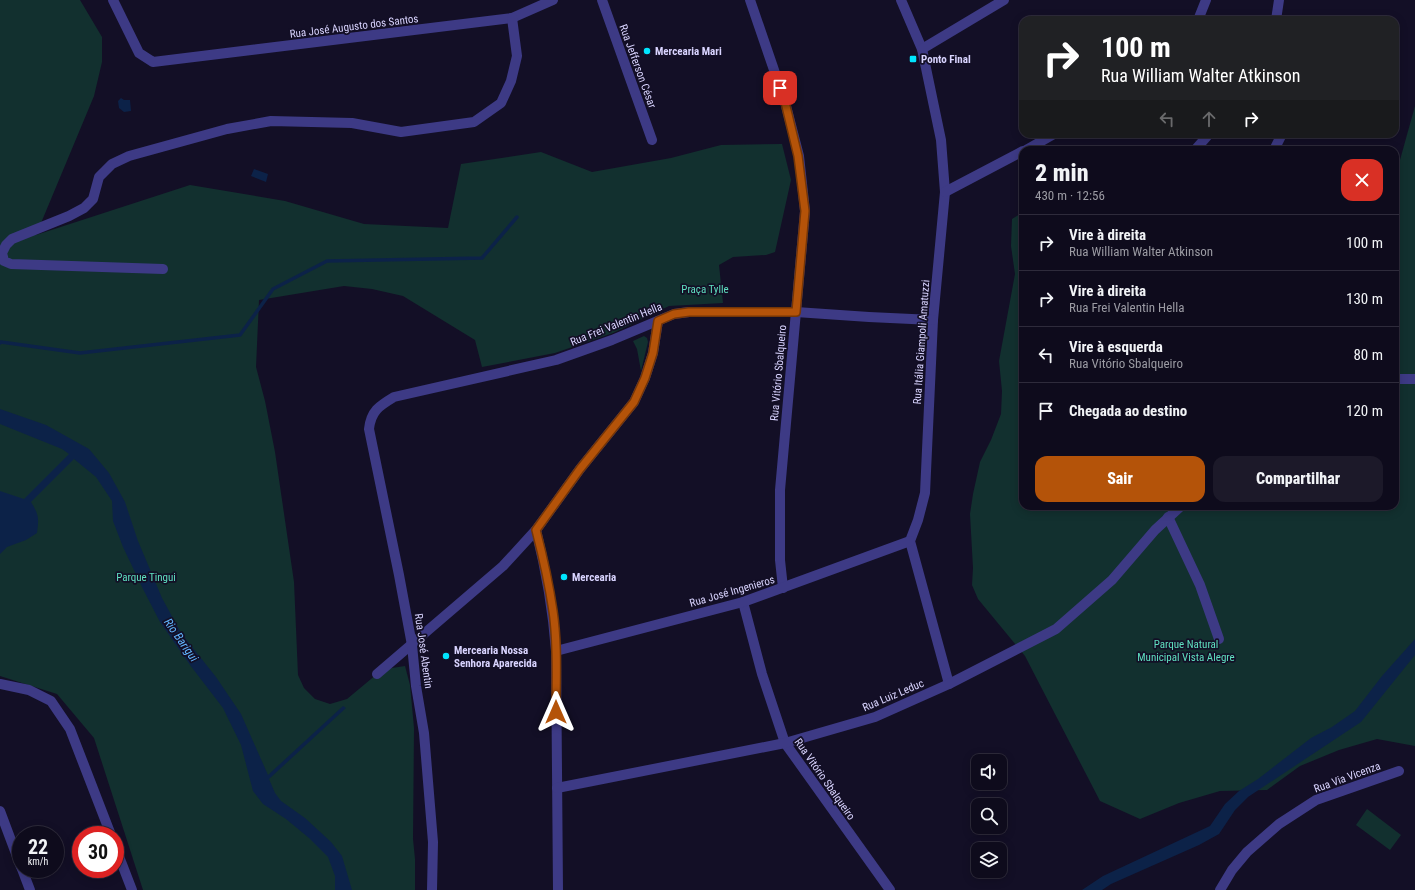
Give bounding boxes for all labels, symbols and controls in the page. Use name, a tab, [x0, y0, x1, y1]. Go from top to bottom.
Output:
street label: Rua José Augusto dos Santos	[289, 12, 419, 41]
street label: Rua Jefferson César	[616, 23, 659, 110]
text: 100 m	[1101, 31, 1171, 64]
icon: right	[1035, 32, 1087, 84]
place label: Mercearia Mari	[655, 45, 722, 58]
marker: Mercearia Mari	[642, 46, 652, 56]
place label: Ponto Final	[921, 53, 971, 66]
marker: Ponto Final	[908, 54, 918, 64]
text: Rua William Walter Atkinson	[1101, 65, 1301, 86]
pin	[763, 71, 797, 105]
icon: arrive	[769, 77, 791, 99]
icon: left	[1156, 108, 1178, 130]
icon: ahead	[1198, 108, 1220, 130]
icon: right	[1240, 108, 1262, 130]
text: 2 min	[1035, 159, 1089, 187]
button: close	[1341, 159, 1383, 201]
text: 430 m · 12:56	[1035, 188, 1105, 203]
text: Vire à direita	[1069, 226, 1146, 244]
icon: right	[1035, 232, 1057, 254]
text: 100 m	[1346, 234, 1383, 252]
text: Rua William Walter Atkinson	[1069, 244, 1213, 259]
street label: Rua Itália Giampoli Amatuzzi	[911, 279, 932, 405]
text: Vire à direita	[1069, 282, 1146, 300]
park label: Praça Tylle	[681, 283, 729, 296]
icon: right	[1035, 288, 1057, 310]
text: 130 m	[1346, 290, 1383, 308]
street label: Rua Frei Valentin Hella	[568, 300, 664, 349]
text: Rua Frei Valentin Hella	[1069, 300, 1184, 315]
street label: Rua Vitório Sbalqueiro	[768, 324, 789, 422]
text: Vire à esquerda	[1069, 338, 1163, 356]
icon: left	[1035, 344, 1057, 366]
text: 80 m	[1353, 346, 1383, 364]
text: Rua Vitório Sbalqueiro	[1069, 356, 1183, 371]
icon: arrive	[1035, 400, 1057, 422]
text: Chegada ao destino	[1069, 402, 1187, 420]
text: 120 m	[1346, 402, 1383, 420]
button: Sair	[1035, 456, 1205, 502]
button: Compartilhar	[1213, 456, 1383, 502]
park label: Parque Tingui	[116, 571, 176, 584]
place label: Mercearia	[572, 571, 616, 584]
marker: Mercearia	[559, 572, 569, 582]
street label: Rua José Ingenieros	[688, 573, 776, 610]
street label: Rua José Abentin	[412, 613, 435, 690]
water label: Rio Barigui	[161, 616, 201, 665]
park label: Parque Natural Municipal Vista Alegre	[1137, 638, 1235, 664]
place label: Mercearia Nossa Senhora Aparecida	[454, 644, 537, 670]
marker: Mercearia Nossa Senhora Aparecida	[441, 651, 451, 661]
street label: Rua Luiz Leduc	[861, 677, 926, 714]
position arrow	[535, 691, 577, 733]
street label: Rua Vitório Sbalqueiro	[792, 736, 858, 823]
map controls	[971, 754, 1007, 878]
button: sound	[971, 754, 1007, 790]
street label: Rua Via Vicenza	[1312, 759, 1382, 796]
button: search	[971, 798, 1007, 834]
speed limit sign: 30	[72, 826, 124, 878]
text: 22	[28, 835, 48, 859]
button: layers	[971, 842, 1007, 878]
text: km/h	[28, 856, 48, 867]

